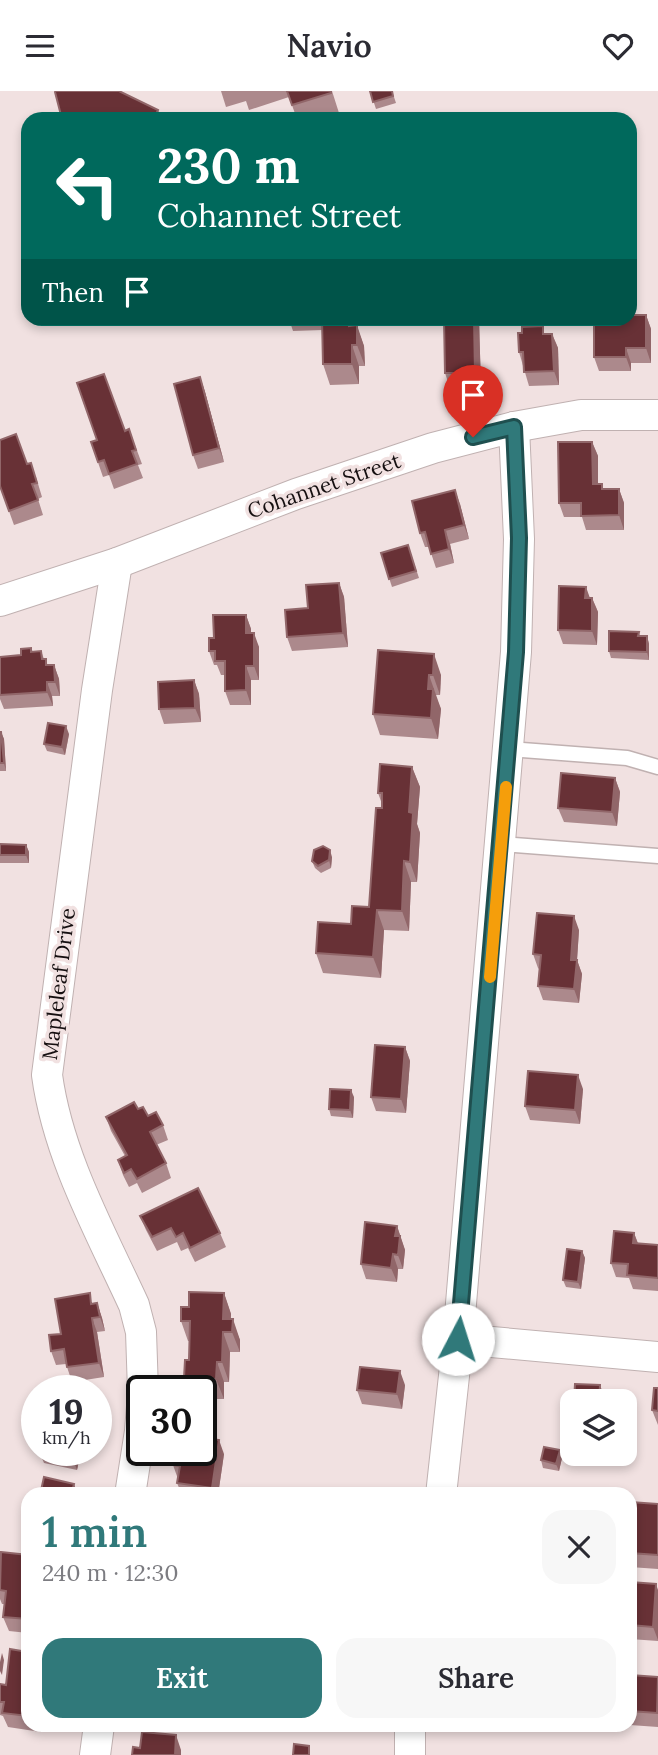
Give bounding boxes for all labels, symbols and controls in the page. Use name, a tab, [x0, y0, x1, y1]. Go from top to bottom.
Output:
text: Navio	[286, 25, 372, 66]
icon: menu	[21, 27, 59, 65]
icon: heart	[599, 27, 637, 65]
text: 230 m	[157, 134, 300, 196]
icon: left	[42, 140, 133, 231]
text: Cohannet Street	[157, 195, 401, 236]
icon: arrive	[118, 273, 156, 311]
text: Then	[42, 276, 104, 309]
pin	[443, 365, 503, 437]
icon: arrive	[454, 376, 492, 414]
street label: Cohannet Street	[244, 446, 405, 524]
street label: Mapleleaf Drive	[36, 906, 81, 1061]
position arrow	[421, 1302, 495, 1376]
speed limit sign: 30	[126, 1375, 217, 1466]
text: 19	[49, 1389, 84, 1434]
map controls	[560, 1389, 637, 1466]
button: layers	[560, 1389, 637, 1466]
text: km/h	[42, 1426, 91, 1449]
text: 1 min	[42, 1505, 147, 1559]
button: close	[542, 1510, 616, 1584]
text: 240 m · 12:30	[42, 1558, 179, 1587]
button: Exit	[42, 1638, 322, 1718]
button: Share	[336, 1638, 616, 1718]

